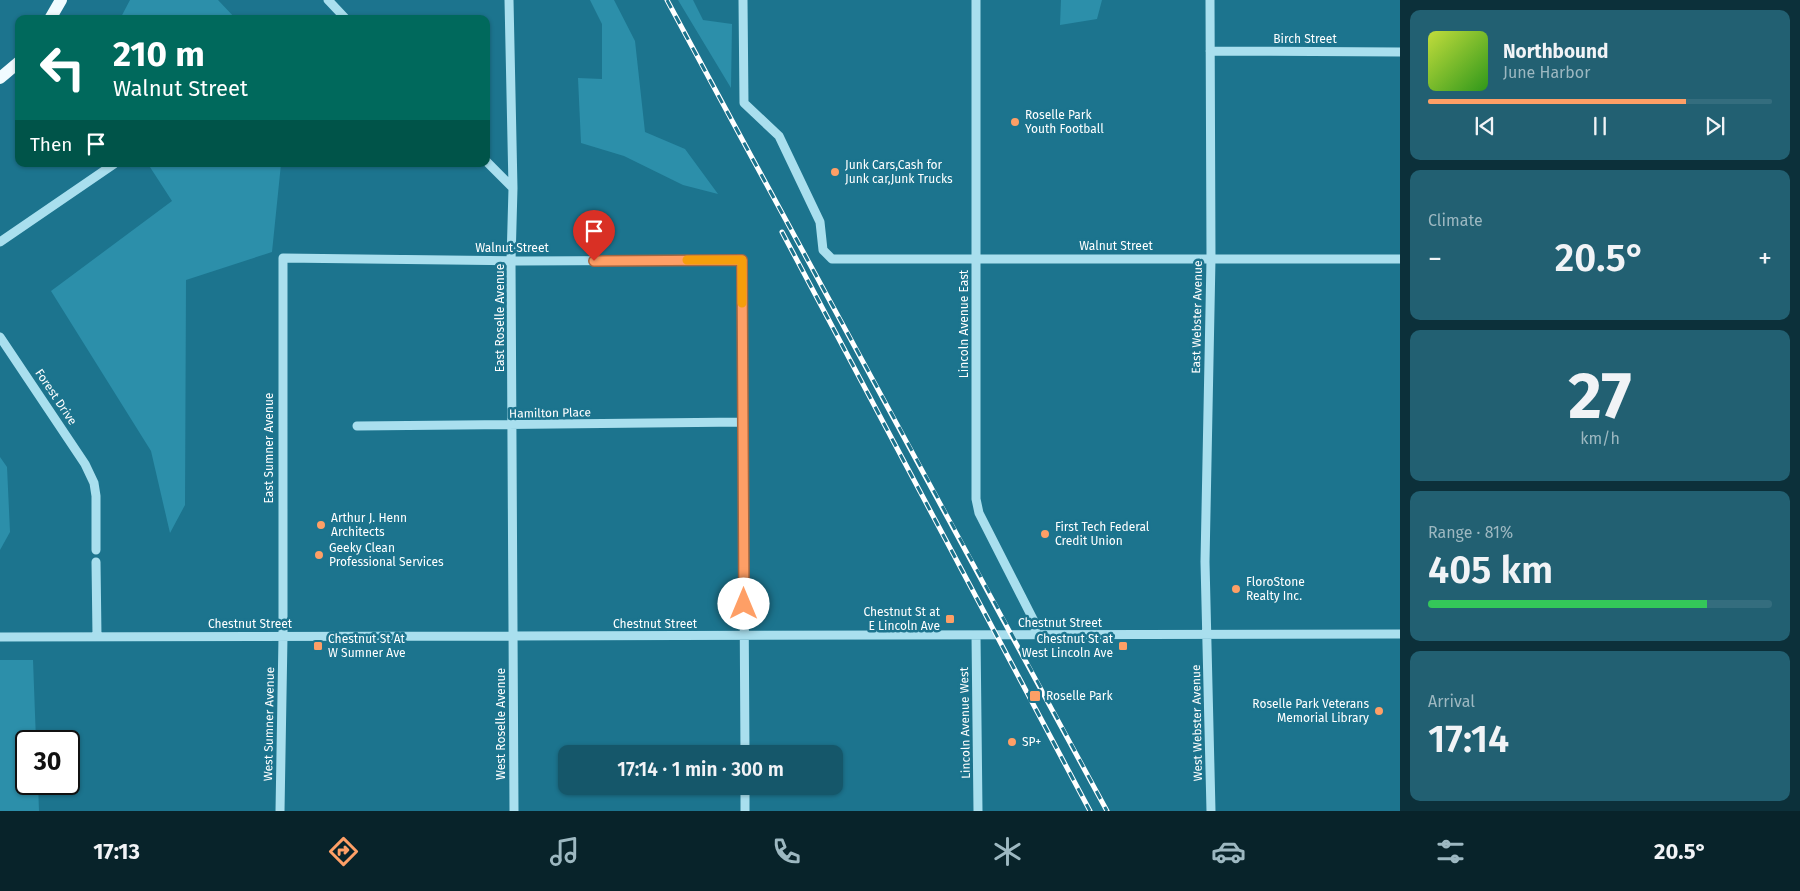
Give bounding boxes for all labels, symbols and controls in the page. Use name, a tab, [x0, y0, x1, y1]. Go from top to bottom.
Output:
street label: Birch Street	[1273, 32, 1337, 46]
text: 210 m	[113, 33, 205, 75]
icon: left	[30, 35, 95, 100]
text: Northbound	[1503, 40, 1608, 63]
text: June Harbor	[1503, 63, 1590, 82]
text: Walnut Street	[113, 75, 248, 102]
place label: Roselle Park Youth Football	[1025, 108, 1104, 136]
icon: previous	[1471, 112, 1499, 140]
icon: pause	[1586, 112, 1614, 140]
icon: next	[1701, 112, 1729, 140]
marker: Roselle Park Youth Football	[1009, 116, 1021, 128]
icon: arrive	[82, 130, 110, 158]
text: Then	[30, 133, 72, 156]
place label: Junk Cars,Cash for Junk car,Junk Trucks	[845, 158, 953, 186]
marker: Junk Cars,Cash for Junk car,Junk Trucks	[829, 166, 841, 178]
pin	[573, 210, 615, 261]
text: Climate	[1428, 211, 1483, 230]
icon: arrive	[580, 217, 608, 245]
text: 20.5°	[1555, 235, 1645, 281]
street label: Walnut Street	[1079, 239, 1153, 253]
street label: Walnut Street	[475, 241, 549, 255]
text: −	[1428, 242, 1442, 275]
text: +	[1758, 242, 1772, 275]
street label: East Webster Avenue	[1189, 260, 1205, 374]
street label: East Roselle Avenue	[493, 264, 507, 372]
street label: Lincoln Avenue East	[957, 269, 971, 378]
text: 27	[1568, 357, 1632, 435]
street label: Forest Drive	[32, 366, 80, 428]
street label: East Sumner Avenue	[262, 393, 276, 503]
street label: Hamilton Place	[509, 405, 591, 421]
text: km/h	[1580, 429, 1620, 448]
place label: Arthur J. Henn Architects	[331, 511, 407, 539]
marker: Arthur J. Henn Architects	[315, 519, 327, 531]
place label: First Tech Federal Credit Union	[1055, 520, 1150, 548]
text: Range · 81%	[1428, 523, 1513, 542]
marker: First Tech Federal Credit Union	[1039, 528, 1051, 540]
place label: Geeky Clean Professional Services	[329, 541, 444, 569]
text: 405 km	[1428, 547, 1553, 593]
marker: Geeky Clean Professional Services	[313, 549, 325, 561]
place label: FloroStone Realty Inc.	[1246, 575, 1305, 603]
position arrow	[717, 577, 769, 629]
marker: FloroStone Realty Inc.	[1230, 583, 1242, 595]
place label: Chestnut St at E Lincoln Ave	[863, 605, 941, 633]
marker: Chestnut St at E Lincoln Ave	[944, 613, 956, 625]
street label: Chestnut Street	[1018, 616, 1103, 630]
street label: Chestnut Street	[208, 617, 293, 631]
street label: Chestnut Street	[613, 617, 698, 631]
place label: Chestnut St At W Sumner Ave	[328, 632, 406, 660]
place label: Chestnut St at West Lincoln Ave	[1022, 632, 1114, 660]
marker: Chestnut St At W Sumner Ave	[312, 640, 324, 652]
marker: Chestnut St at West Lincoln Ave	[1117, 640, 1129, 652]
street label: West Webster Avenue	[1189, 664, 1205, 782]
street label: Lincoln Avenue West	[957, 666, 973, 779]
street label: West Sumner Avenue	[261, 667, 277, 781]
street label: West Roselle Avenue	[494, 668, 508, 780]
marker: Roselle Park	[1028, 689, 1042, 703]
place label: Roselle Park	[1046, 689, 1113, 703]
text: Arrival	[1428, 692, 1475, 711]
place label: Roselle Park Veterans Memorial Library	[1252, 697, 1369, 725]
marker: Roselle Park Veterans Memorial Library	[1373, 705, 1385, 717]
text: 17:14	[1428, 716, 1509, 762]
speed limit sign: 30	[15, 730, 80, 795]
place label: SP+	[1022, 735, 1041, 749]
marker: SP+	[1006, 736, 1018, 748]
text: 17:14 · 1 min · 300 m	[617, 758, 784, 781]
icon: directions	[326, 834, 361, 869]
icon: music	[547, 834, 582, 869]
icon: phone	[769, 834, 804, 869]
icon: climate	[990, 834, 1025, 869]
icon: car	[1211, 834, 1246, 869]
icon: filters	[1433, 834, 1468, 869]
text: 17:13	[93, 838, 140, 865]
text: 20.5°	[1654, 838, 1707, 865]

